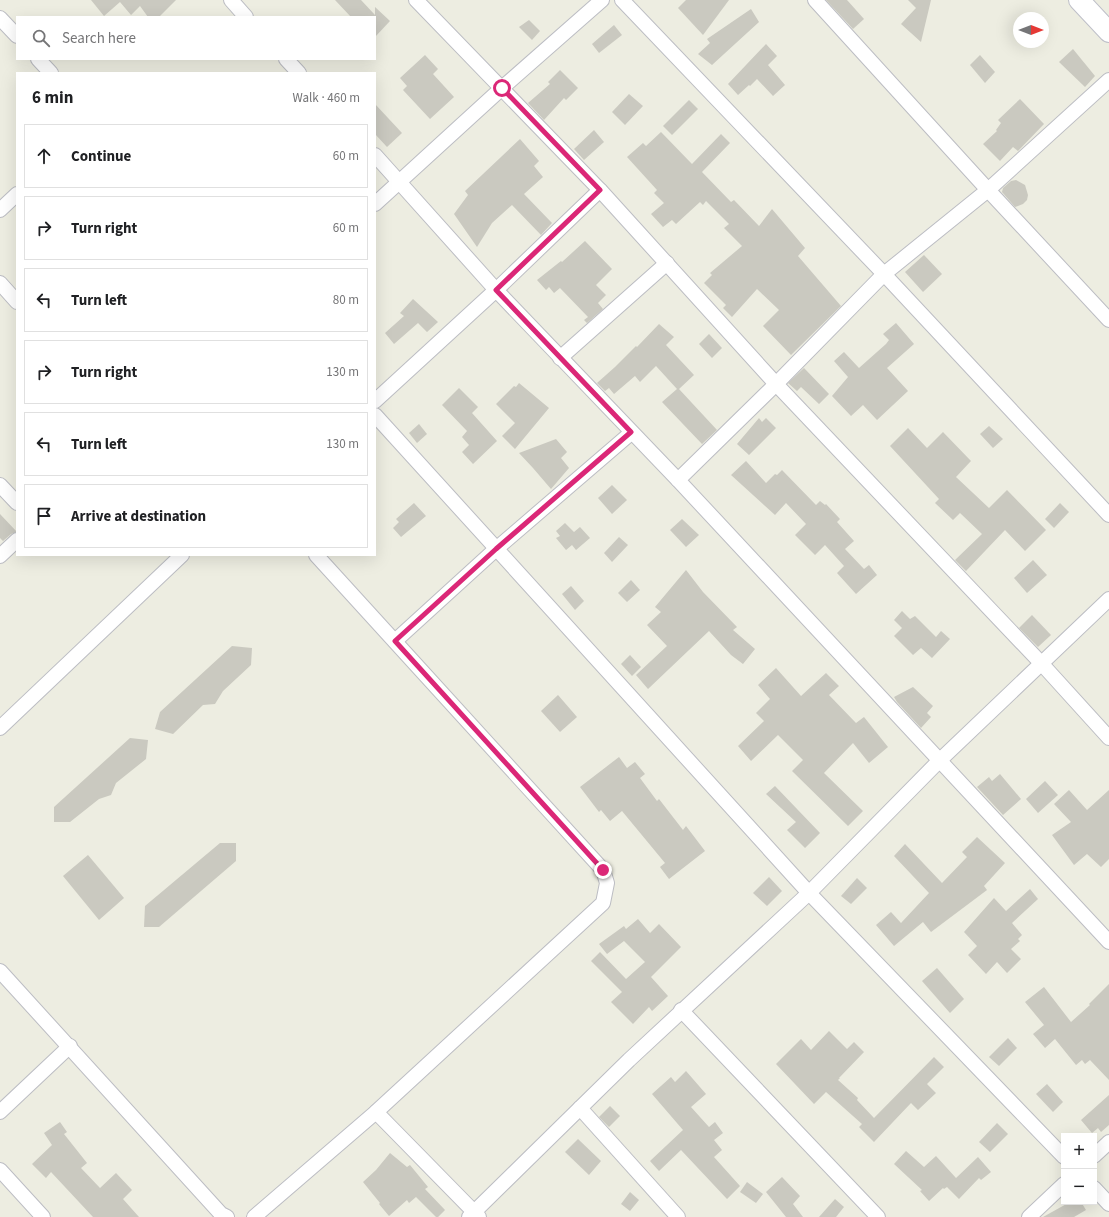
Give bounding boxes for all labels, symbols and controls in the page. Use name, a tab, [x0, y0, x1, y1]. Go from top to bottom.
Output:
north arrow	[1013, 12, 1049, 48]
search box	[16, 16, 376, 60]
icon: search	[30, 27, 52, 49]
text: Search here	[62, 28, 136, 49]
route start	[493, 79, 511, 97]
text: 6 min	[32, 86, 73, 110]
text: Walk · 460 m	[292, 89, 360, 107]
icon: ahead	[33, 145, 55, 167]
text: Continue	[71, 146, 131, 167]
text: 60 m	[333, 147, 359, 165]
icon: right	[33, 217, 55, 239]
text: Turn right	[71, 218, 137, 239]
text: 60 m	[333, 219, 359, 237]
icon: left	[33, 289, 55, 311]
text: Turn left	[71, 290, 127, 311]
text: 80 m	[333, 291, 359, 309]
icon: right	[33, 361, 55, 383]
text: Turn right	[71, 362, 137, 383]
text: 130 m	[326, 363, 359, 381]
icon: left	[33, 433, 55, 455]
text: Turn left	[71, 434, 127, 455]
text: 130 m	[326, 435, 359, 453]
icon: arrive	[33, 505, 55, 527]
text: Arrive at destination	[71, 506, 206, 527]
route end	[594, 861, 612, 879]
map controls	[1061, 1133, 1097, 1205]
button: +	[1061, 1133, 1097, 1169]
button: −	[1061, 1169, 1097, 1205]

